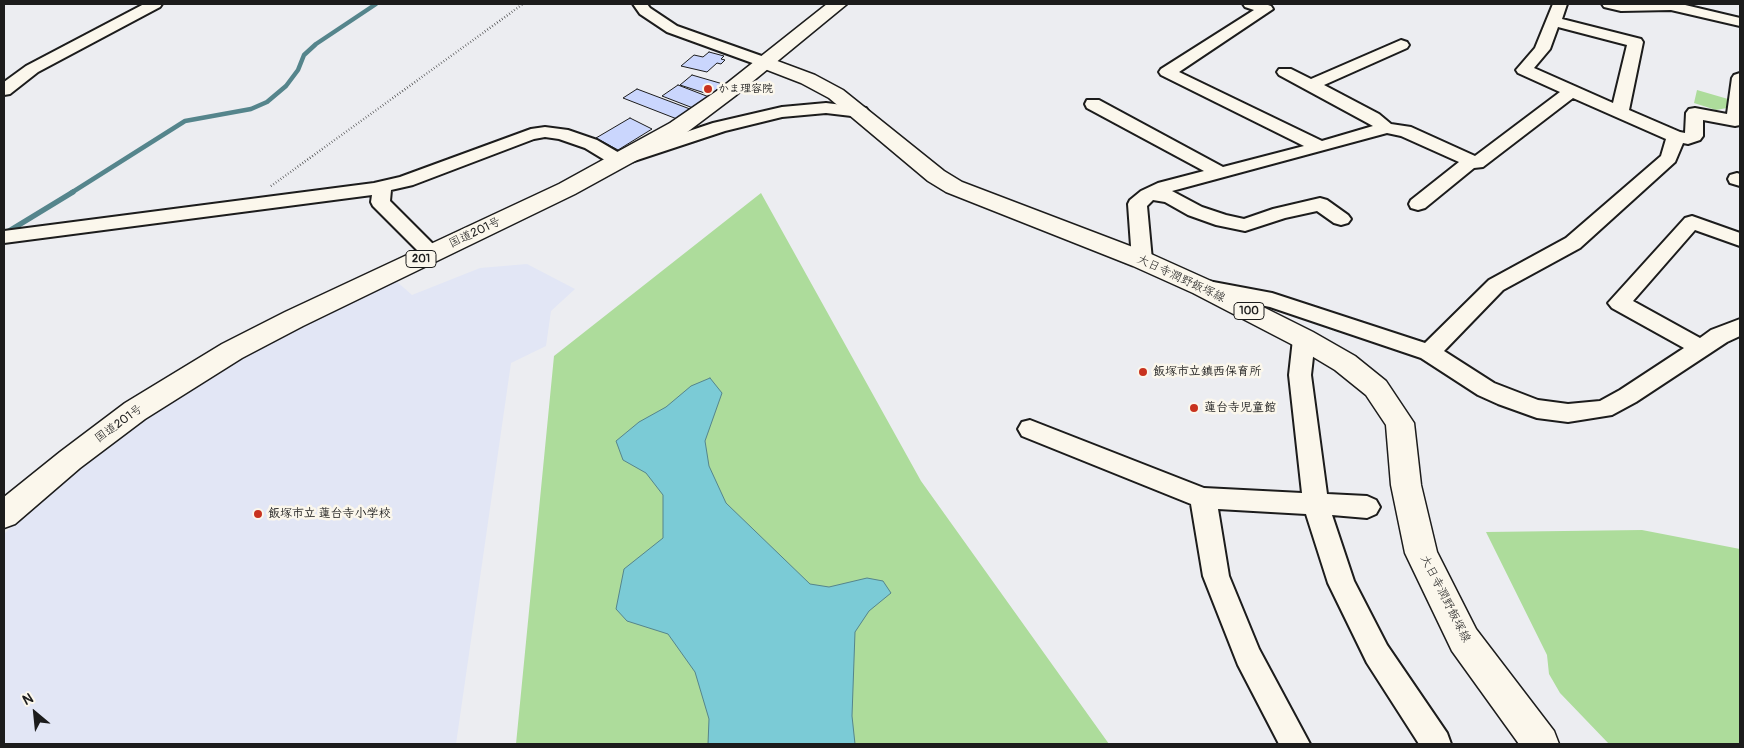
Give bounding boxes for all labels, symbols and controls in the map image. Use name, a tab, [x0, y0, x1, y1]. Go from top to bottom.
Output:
place label: かま理容院	[718, 82, 773, 96]
marker: かま理容院	[702, 83, 714, 95]
street label: 国道201号	[447, 215, 503, 251]
road number: 201	[406, 250, 436, 268]
street label: 大日寺潤野飯塚線	[1134, 252, 1228, 306]
road number: 100	[1234, 302, 1264, 320]
place label: 飯塚市立鎮西保育所	[1153, 365, 1261, 379]
marker: 飯塚市立鎮西保育所	[1137, 366, 1149, 378]
place label: 蓮台寺児童館	[1204, 401, 1276, 415]
street label: 国道201号	[92, 402, 146, 446]
marker: 蓮台寺児童館	[1188, 402, 1200, 414]
place label: 飯塚市立 蓮台寺小学校	[268, 507, 391, 521]
marker: 飯塚市立 蓮台寺小学校	[252, 508, 264, 520]
street label: 大日寺潤野飯塚線	[1417, 553, 1473, 645]
north arrow	[10, 688, 60, 738]
text: N	[20, 690, 36, 709]

